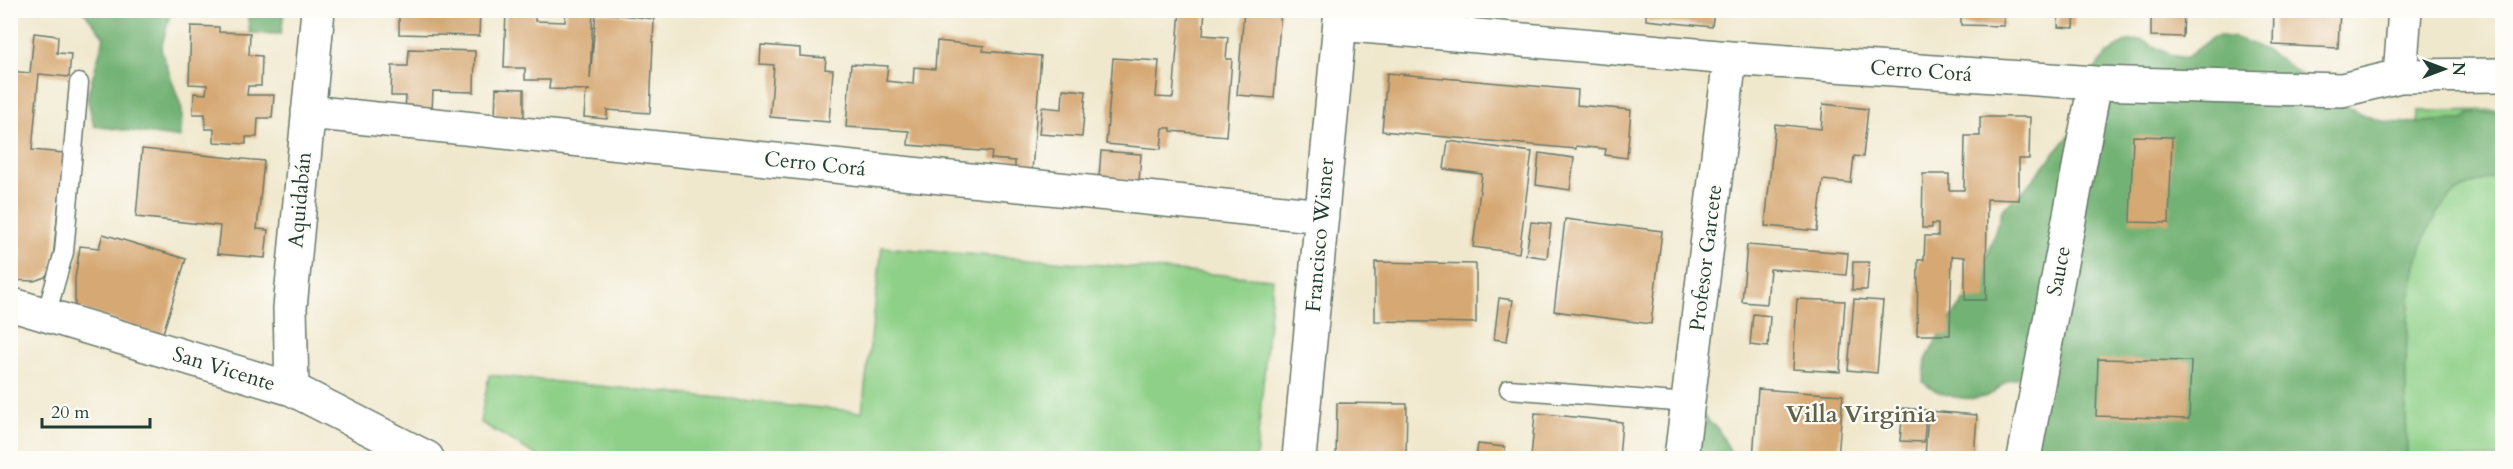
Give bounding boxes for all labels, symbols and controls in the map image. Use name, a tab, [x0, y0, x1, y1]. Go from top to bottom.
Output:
north arrow	[2414, 39, 2474, 99]
street label: Cerro Corá	[1869, 53, 1973, 89]
text: N	[2447, 62, 2469, 76]
street label: Cerro Corá	[763, 144, 867, 184]
street label: Aquidabán	[281, 151, 319, 249]
street label: Francisco Wisner	[1299, 156, 1341, 313]
street label: Profesor Garcete	[1683, 183, 1729, 333]
street label: Sauce	[2040, 244, 2078, 298]
street label: San Vicente	[169, 340, 279, 398]
scale bar	[42, 391, 150, 429]
district label: Villa Virginia	[1786, 398, 1936, 431]
text: 20 m	[51, 400, 90, 425]

